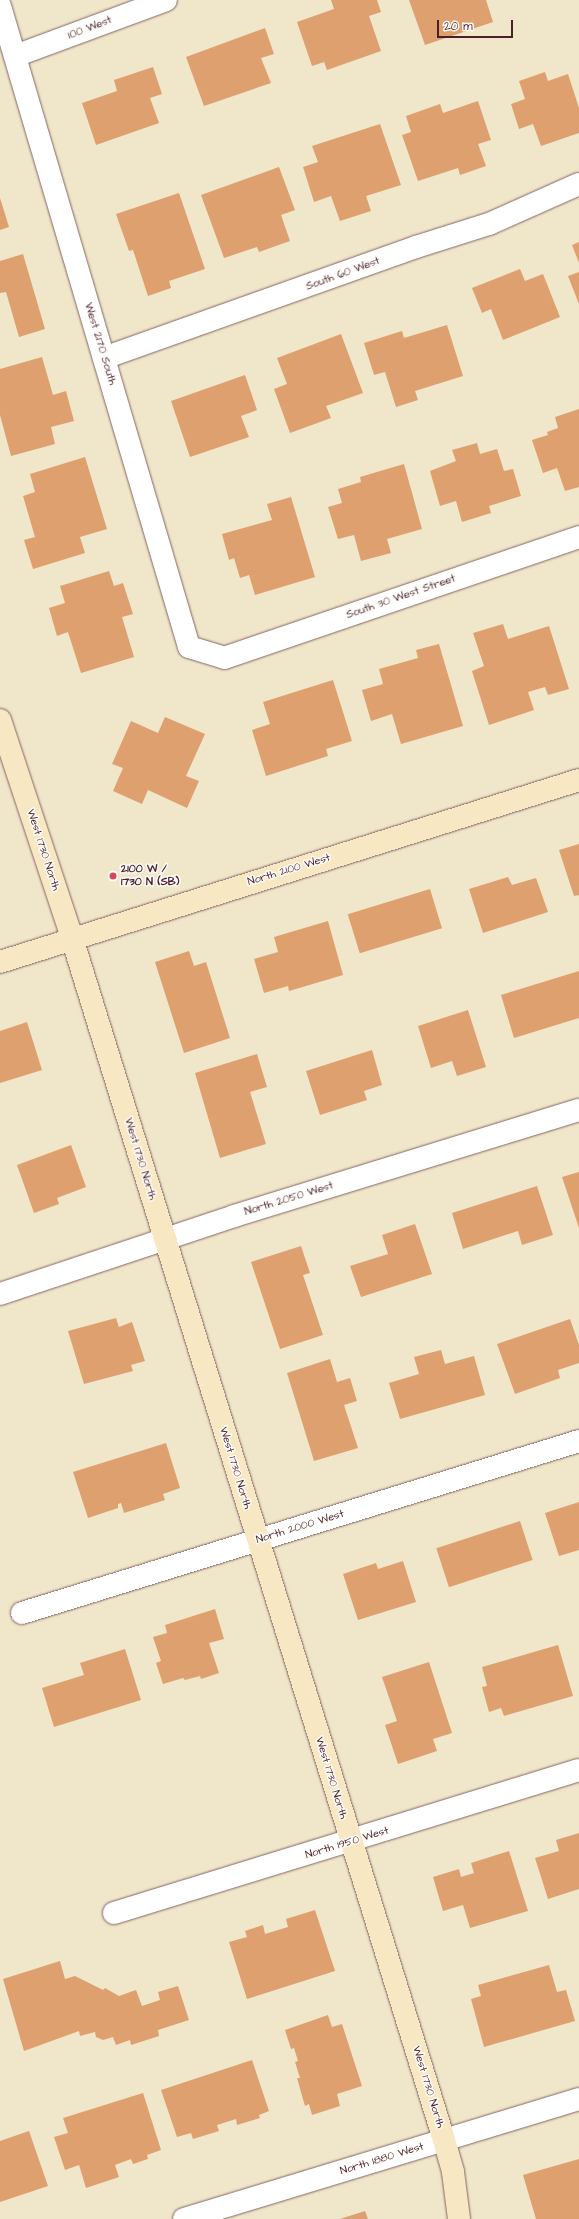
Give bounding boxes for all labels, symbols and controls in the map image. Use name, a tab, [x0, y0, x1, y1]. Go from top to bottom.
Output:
scale bar	[439, 12, 515, 38]
street label: 100 West	[66, 14, 114, 42]
text: 20 m	[444, 18, 473, 35]
street label: South 60 West	[304, 255, 382, 293]
street label: West 2170 South	[81, 301, 119, 387]
street label: South 30 West Street	[345, 572, 457, 622]
street label: West 1730 North	[24, 808, 62, 892]
street label: North 2100 West	[246, 851, 332, 889]
place label: 2100 W / 1730 N (SB)	[121, 863, 179, 889]
marker: 2100 W / 1730 N (SB)	[108, 871, 118, 881]
street label: West 1730 North	[121, 1117, 159, 1201]
street label: North 2050 West	[243, 1179, 335, 1219]
street label: West 1730 North	[216, 1426, 254, 1510]
street label: North 2000 West	[254, 1507, 346, 1547]
street label: West 1730 North	[312, 1736, 350, 1820]
street label: North 1950 West	[304, 1824, 390, 1862]
street label: West 1730 North	[409, 2045, 447, 2129]
street label: North 1880 West	[339, 2140, 425, 2178]

